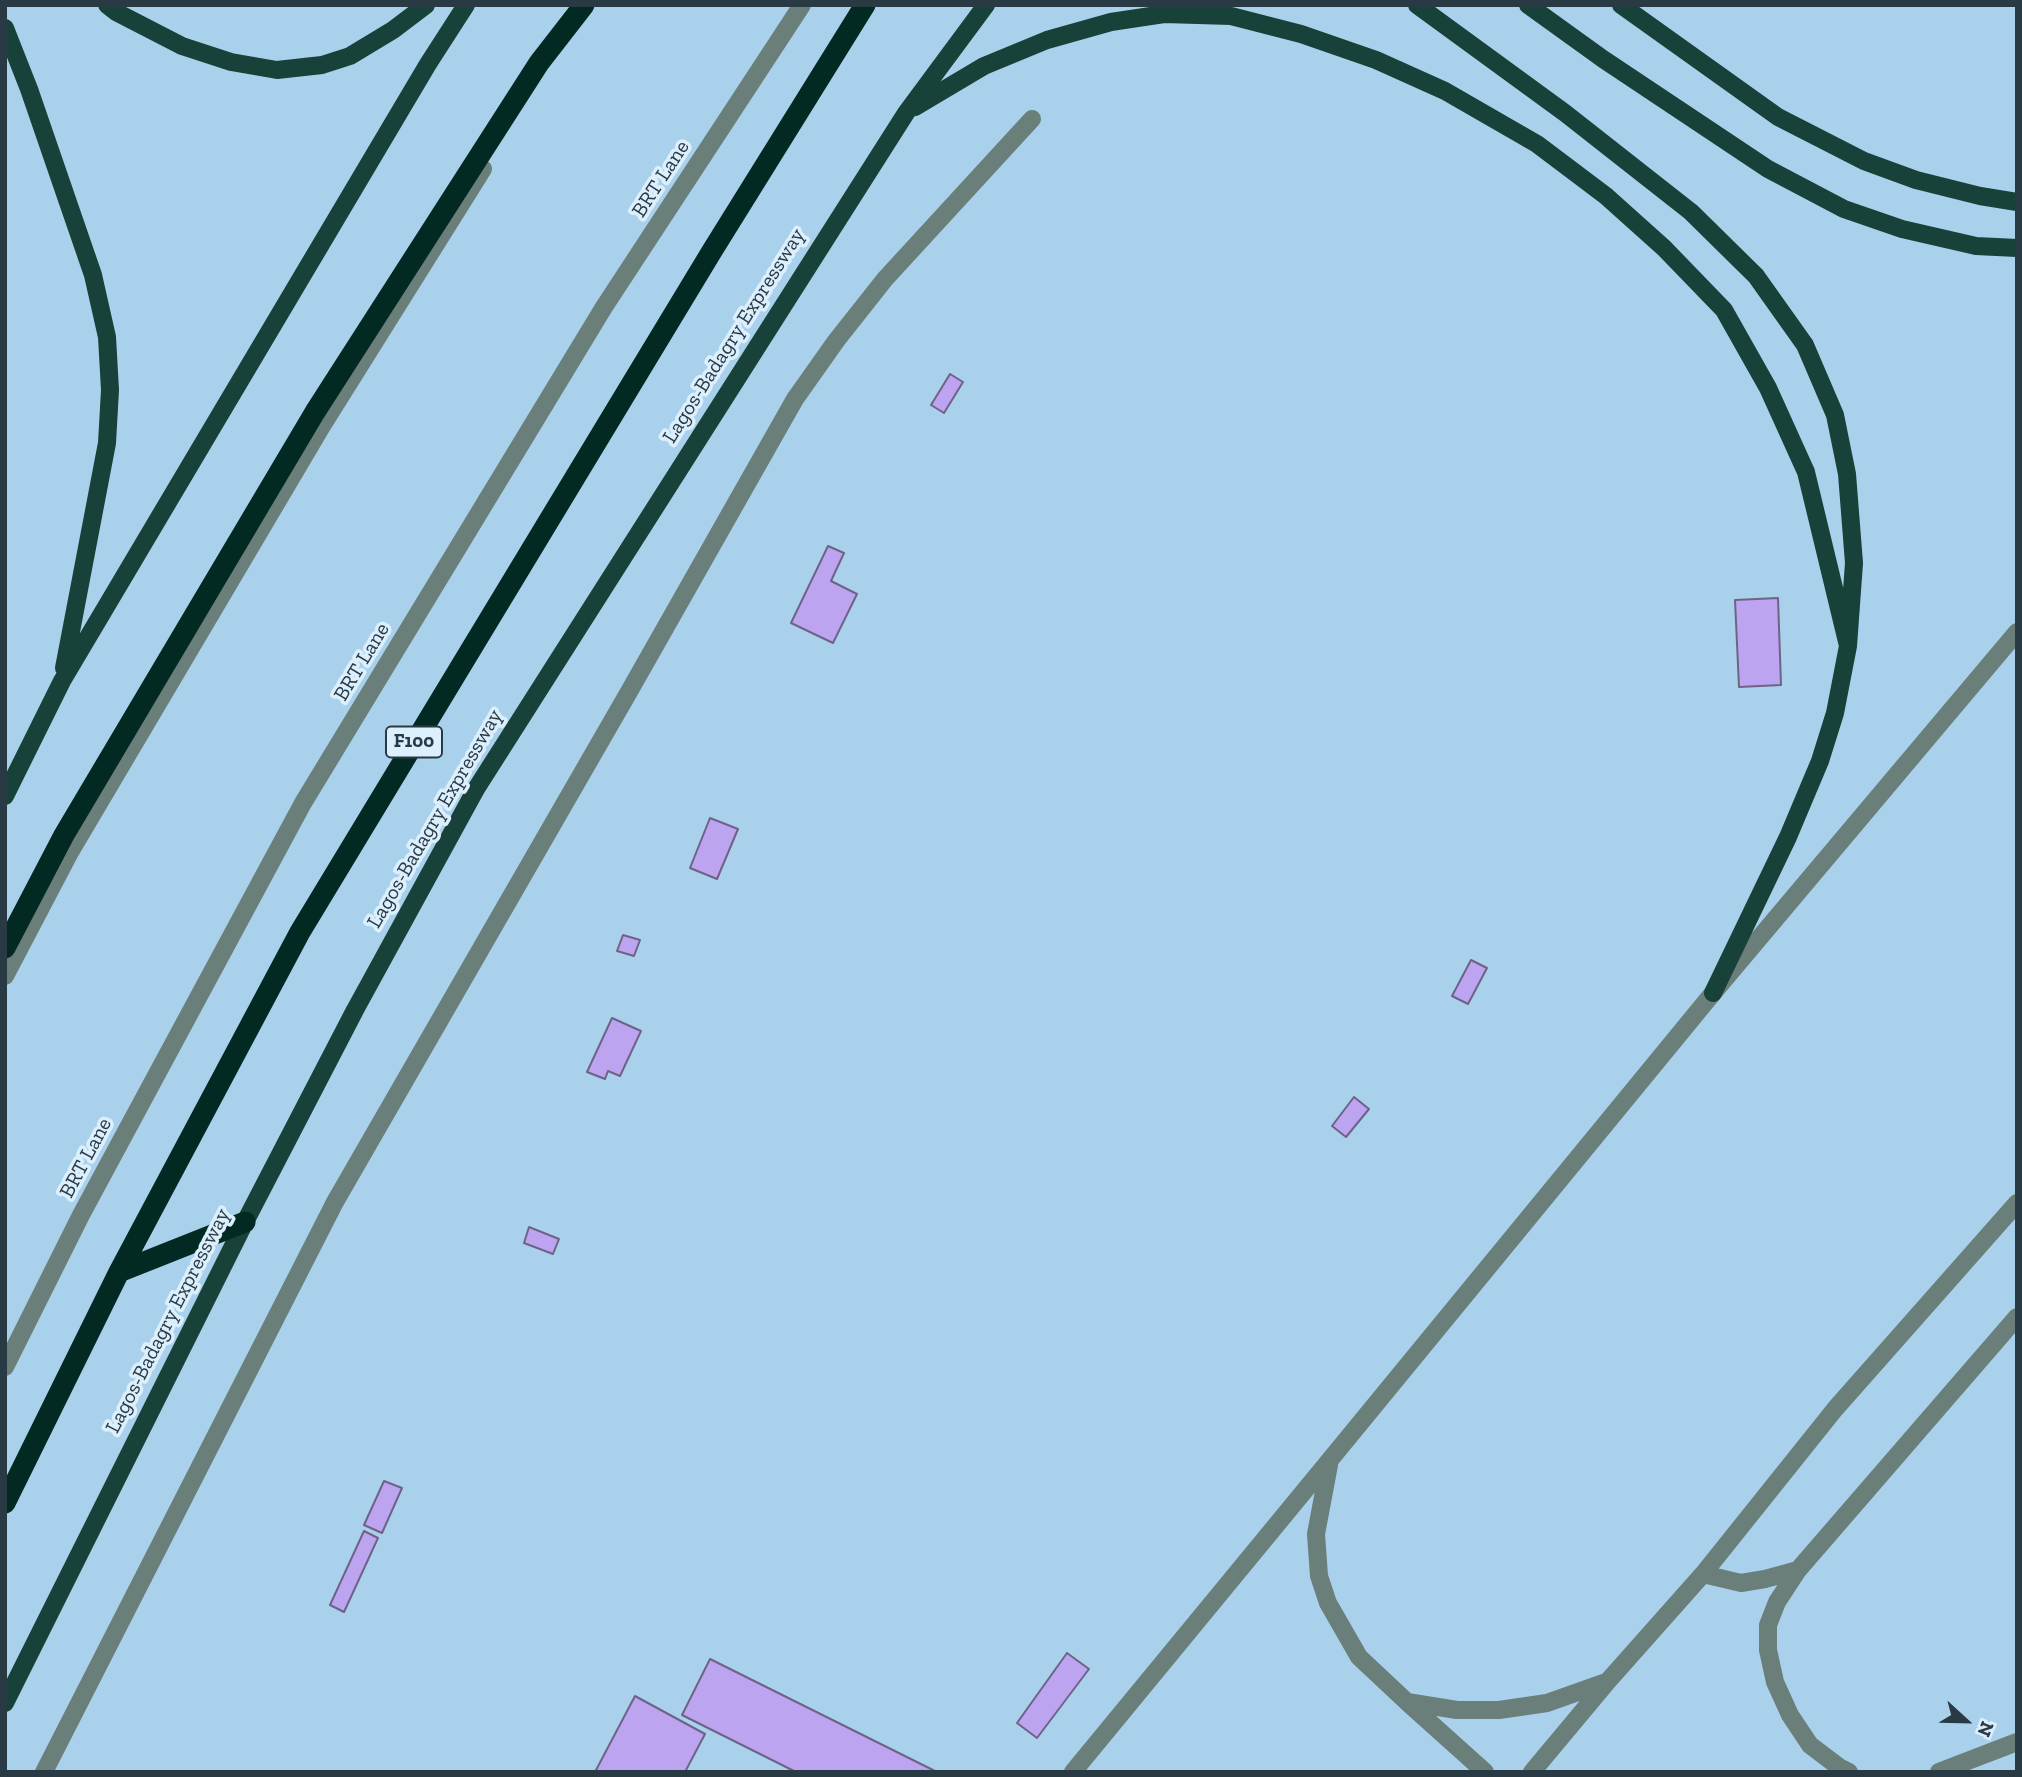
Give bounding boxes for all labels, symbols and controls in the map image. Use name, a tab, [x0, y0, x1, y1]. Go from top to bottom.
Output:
street label: BRT Lane	[627, 136, 695, 222]
street label: Lagos-Badagry Expressway	[657, 224, 811, 448]
street label: BRT Lane	[329, 618, 395, 706]
street label: Lagos-Badagry Expressway	[362, 705, 508, 933]
road number: F100	[386, 726, 442, 758]
street label: BRT Lane	[55, 1114, 117, 1202]
street label: Lagos-Badagry Expressway	[100, 1205, 236, 1437]
north arrow	[1931, 1686, 2001, 1756]
text: N	[1973, 1718, 1999, 1740]

